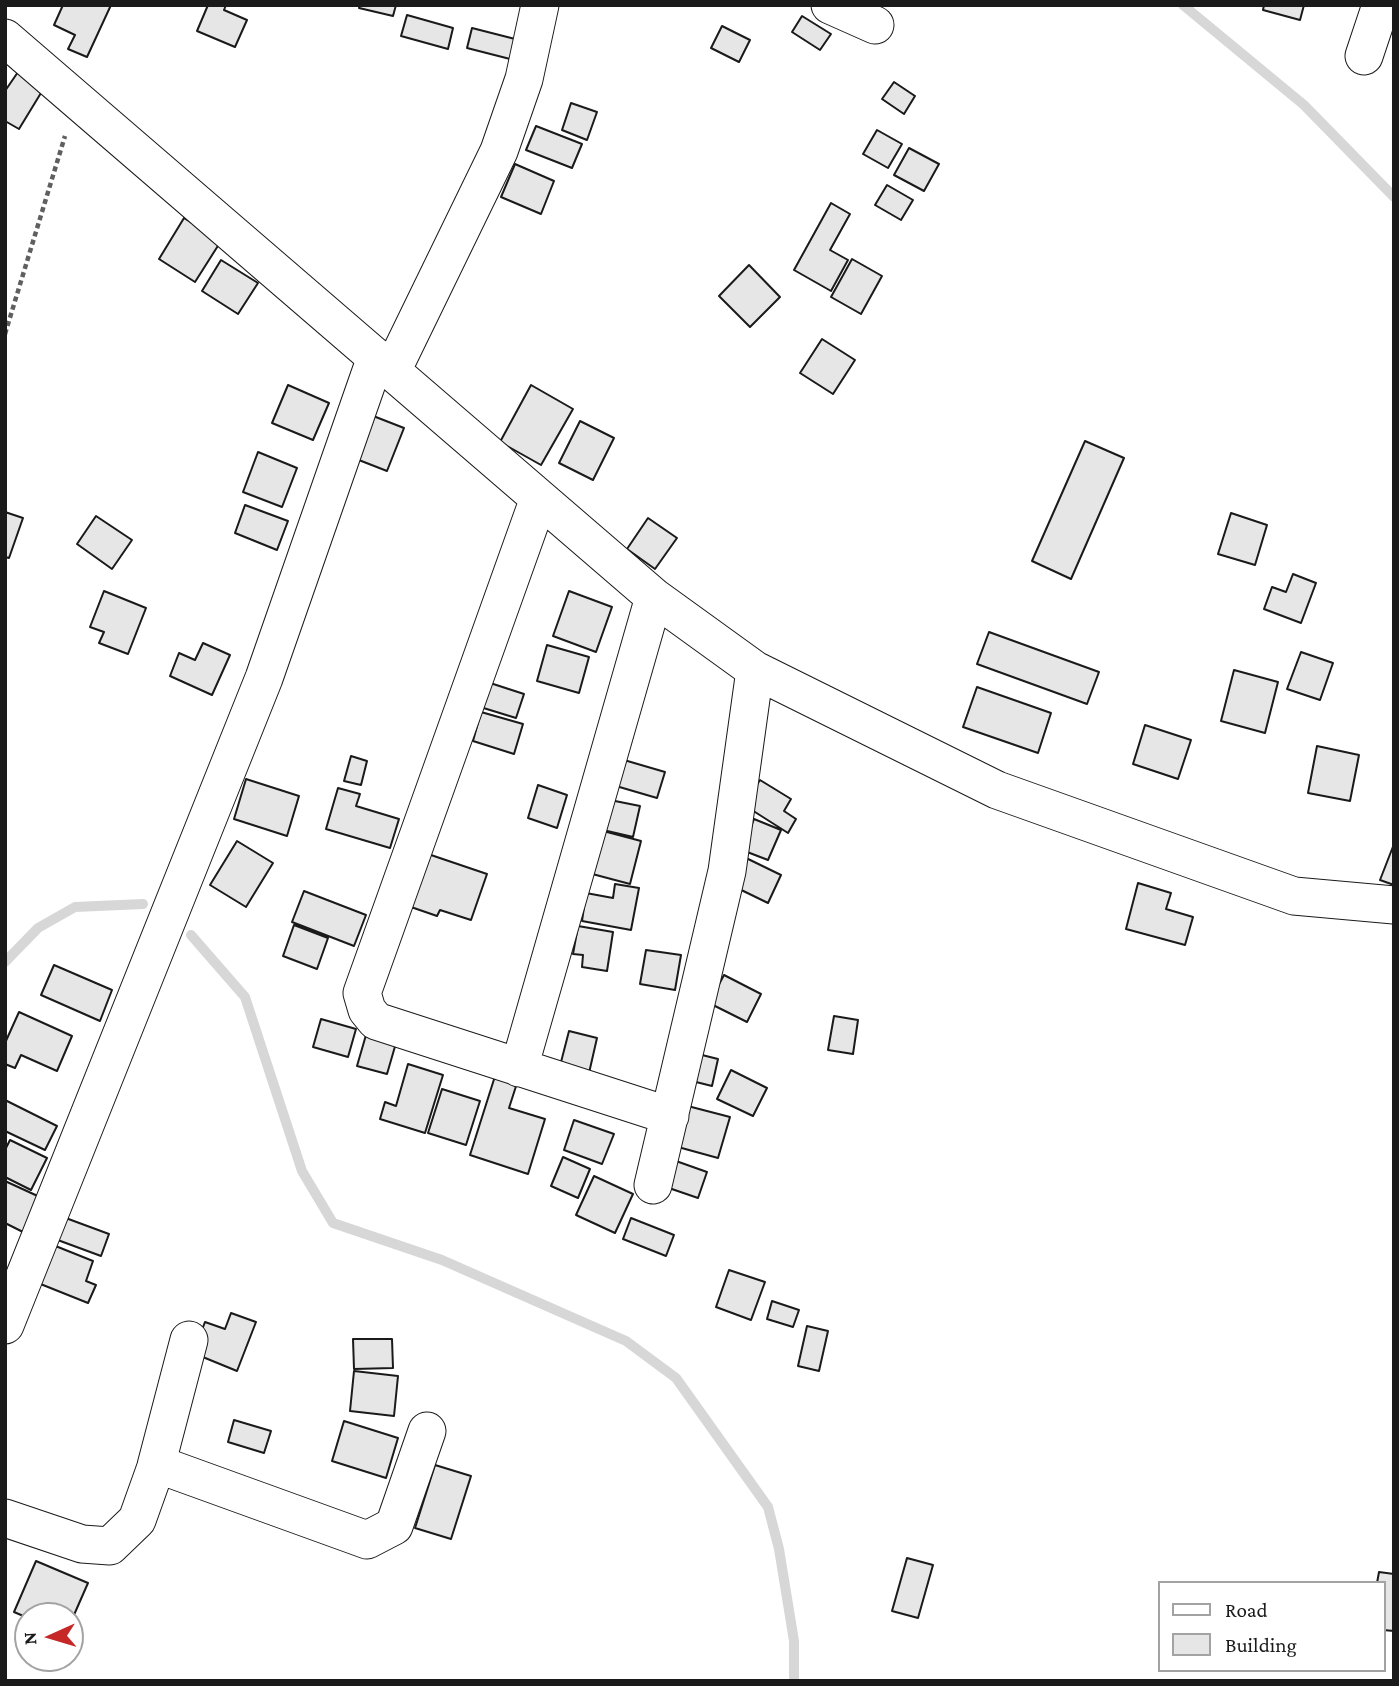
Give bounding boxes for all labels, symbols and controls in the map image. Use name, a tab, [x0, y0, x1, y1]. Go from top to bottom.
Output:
legend	[1158, 1581, 1385, 1672]
text: Road	[1225, 1598, 1268, 1622]
north arrow	[14, 1602, 84, 1672]
text: N	[19, 1631, 40, 1646]
text: Building	[1225, 1633, 1297, 1657]

